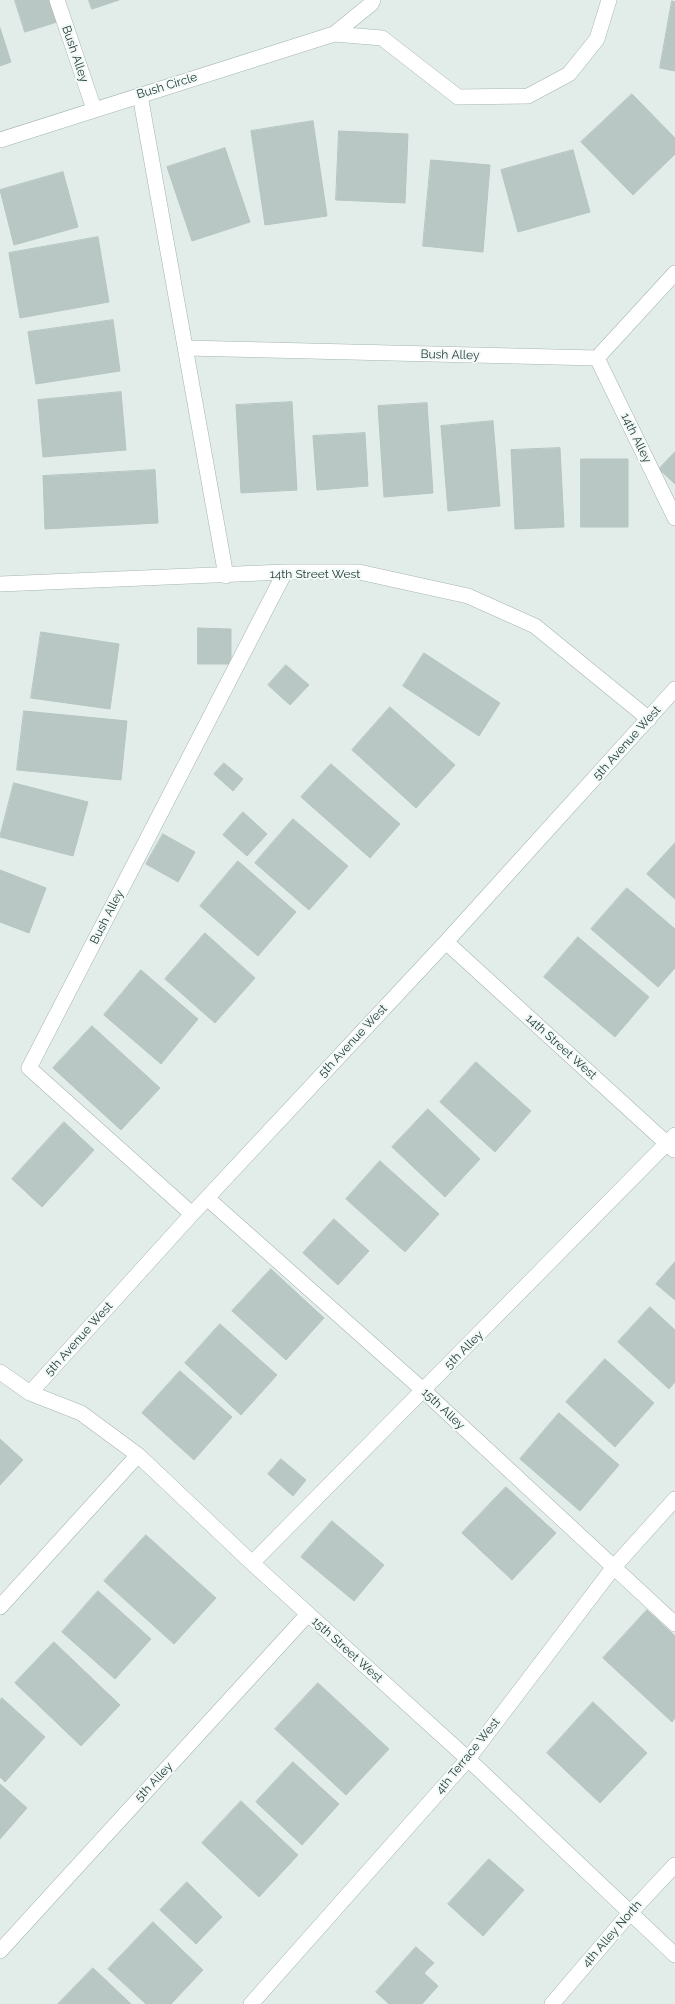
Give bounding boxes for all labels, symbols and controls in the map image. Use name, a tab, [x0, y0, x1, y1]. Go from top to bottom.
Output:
street label: Bush Alley	[59, 24, 91, 84]
street label: Bush Circle	[135, 70, 199, 102]
street label: Bush Alley	[420, 347, 480, 363]
street label: 14th Alley	[618, 411, 654, 465]
street label: 14th Street West	[270, 567, 360, 581]
street label: 5th Avenue West	[590, 703, 664, 783]
street label: Bush Alley	[87, 887, 127, 947]
street label: 5th Avenue West	[316, 1002, 390, 1080]
street label: 14th Street West	[522, 1011, 600, 1083]
street label: 5th Avenue West	[42, 1299, 116, 1379]
street label: 5th Alley	[442, 1328, 486, 1372]
street label: 15th Alley	[418, 1385, 468, 1433]
street label: 15th Street West	[308, 1614, 386, 1686]
street label: 4th Terrace West	[433, 1715, 503, 1797]
street label: 5th Alley	[132, 1759, 176, 1805]
street label: 4th Alley North	[579, 1898, 645, 1970]

